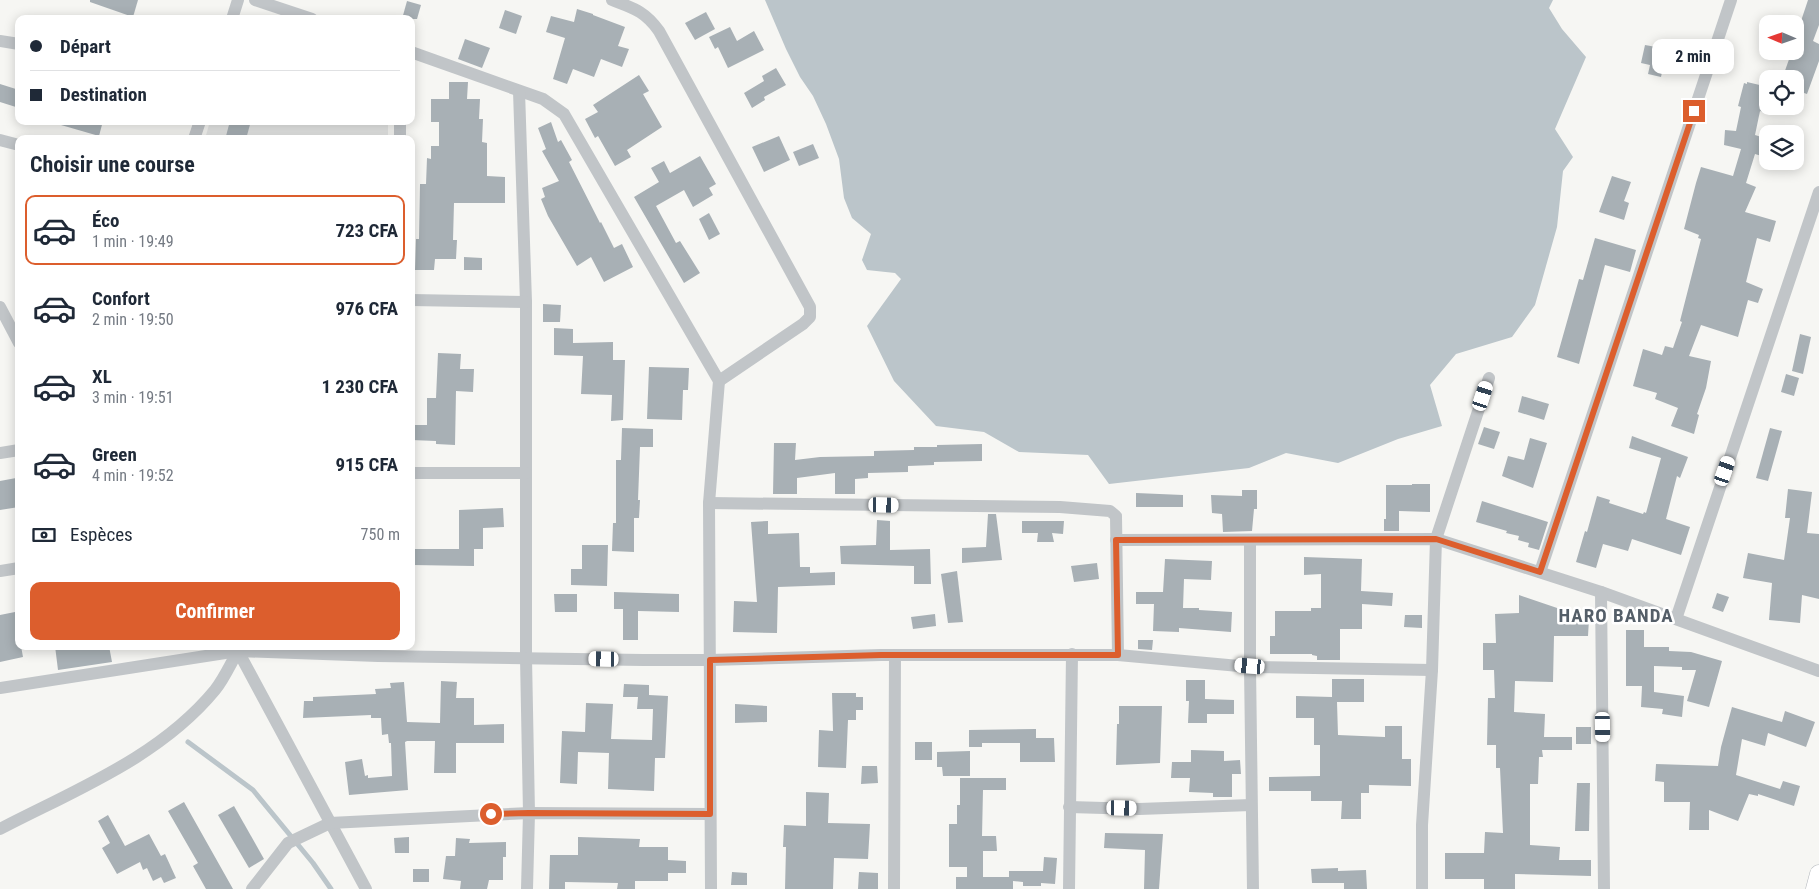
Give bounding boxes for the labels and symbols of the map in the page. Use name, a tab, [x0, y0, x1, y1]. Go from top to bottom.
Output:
north arrow	[1759, 15, 1804, 60]
callout: 2 min	[1653, 38, 1735, 74]
route end	[1683, 100, 1705, 122]
car	[1471, 379, 1494, 413]
car	[1713, 454, 1736, 488]
car	[868, 497, 899, 513]
district label: HARO BANDA	[1558, 604, 1674, 627]
car	[588, 651, 619, 667]
car	[1234, 657, 1265, 675]
car	[1595, 712, 1610, 742]
car	[1106, 800, 1137, 816]
route start	[480, 803, 502, 825]

